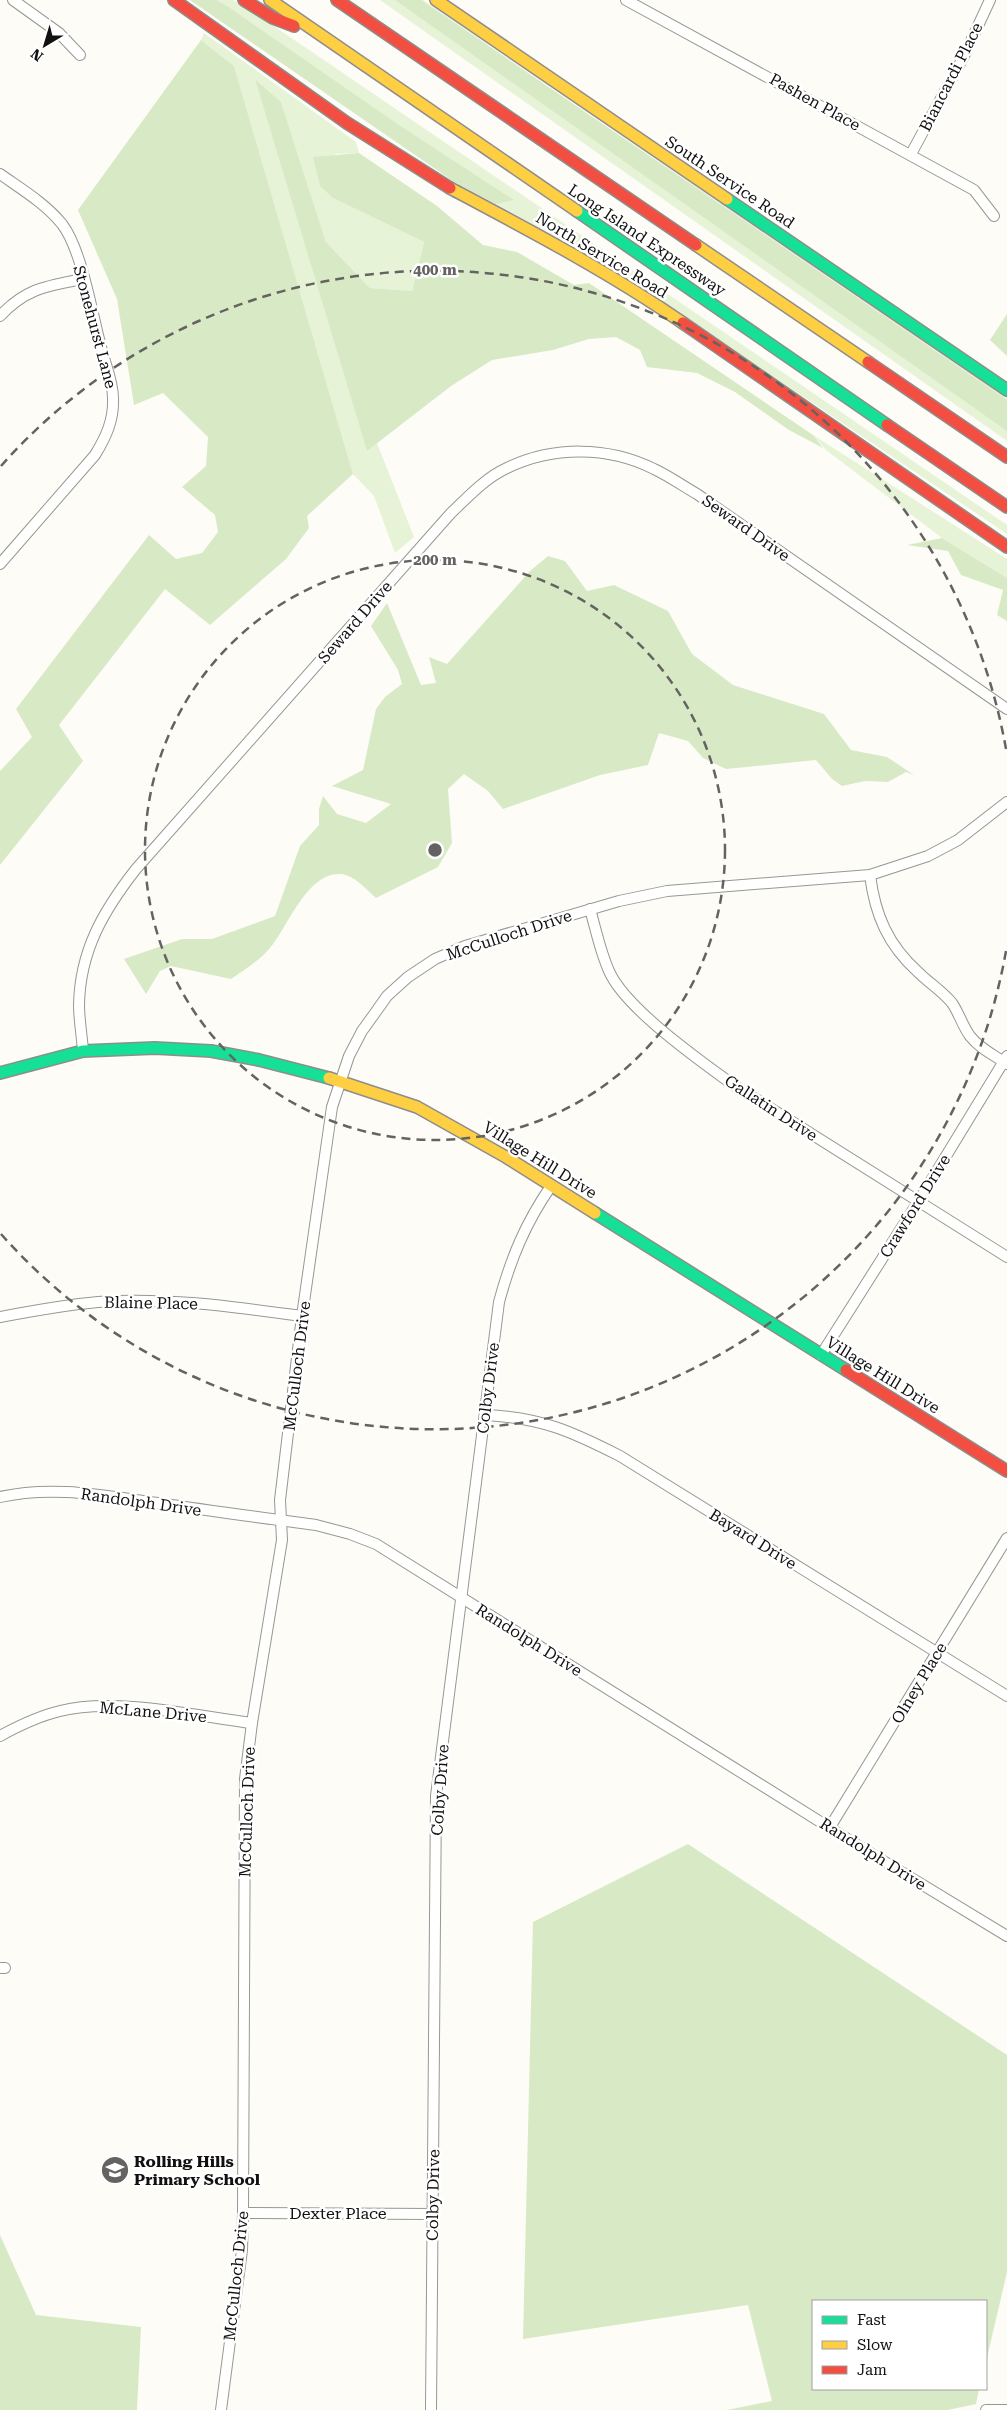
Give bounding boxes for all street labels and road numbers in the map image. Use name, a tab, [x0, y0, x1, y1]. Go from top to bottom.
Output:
street label: Biancardi Place	[915, 19, 987, 135]
street label: Pashen Place	[766, 69, 864, 135]
street label: South Service Road	[662, 132, 798, 232]
street label: Long Island Expressway	[565, 180, 730, 300]
street label: North Service Road	[532, 208, 672, 302]
street label: Stonehurst Lane	[69, 263, 121, 391]
street label: Seward Drive	[698, 491, 794, 565]
street label: Seward Drive	[314, 577, 396, 667]
street label: McCulloch Drive	[444, 906, 574, 964]
street label: Gallatin Drive	[721, 1071, 821, 1145]
street label: Village Hill Drive	[480, 1117, 601, 1203]
street label: Crawford Drive	[876, 1151, 954, 1261]
street label: Blaine Place	[104, 1293, 198, 1313]
street label: McCulloch Drive	[280, 1300, 314, 1432]
street label: Village Hill Drive	[823, 1332, 944, 1418]
street label: Colby Drive	[473, 1341, 503, 1435]
street label: Randolph Drive	[79, 1484, 203, 1520]
street label: Bayard Drive	[706, 1505, 800, 1573]
street label: Randolph Drive	[472, 1600, 586, 1680]
street label: Olney Place	[887, 1639, 951, 1727]
street label: McLane Drive	[99, 1698, 208, 1726]
street label: Colby Drive	[427, 1743, 453, 1836]
street label: McCulloch Drive	[235, 1746, 259, 1878]
street label: Randolph Drive	[816, 1814, 930, 1894]
street label: Colby Drive	[423, 2149, 443, 2241]
street label: Dexter Place	[289, 2204, 387, 2223]
street label: McCulloch Drive	[220, 2210, 252, 2342]

